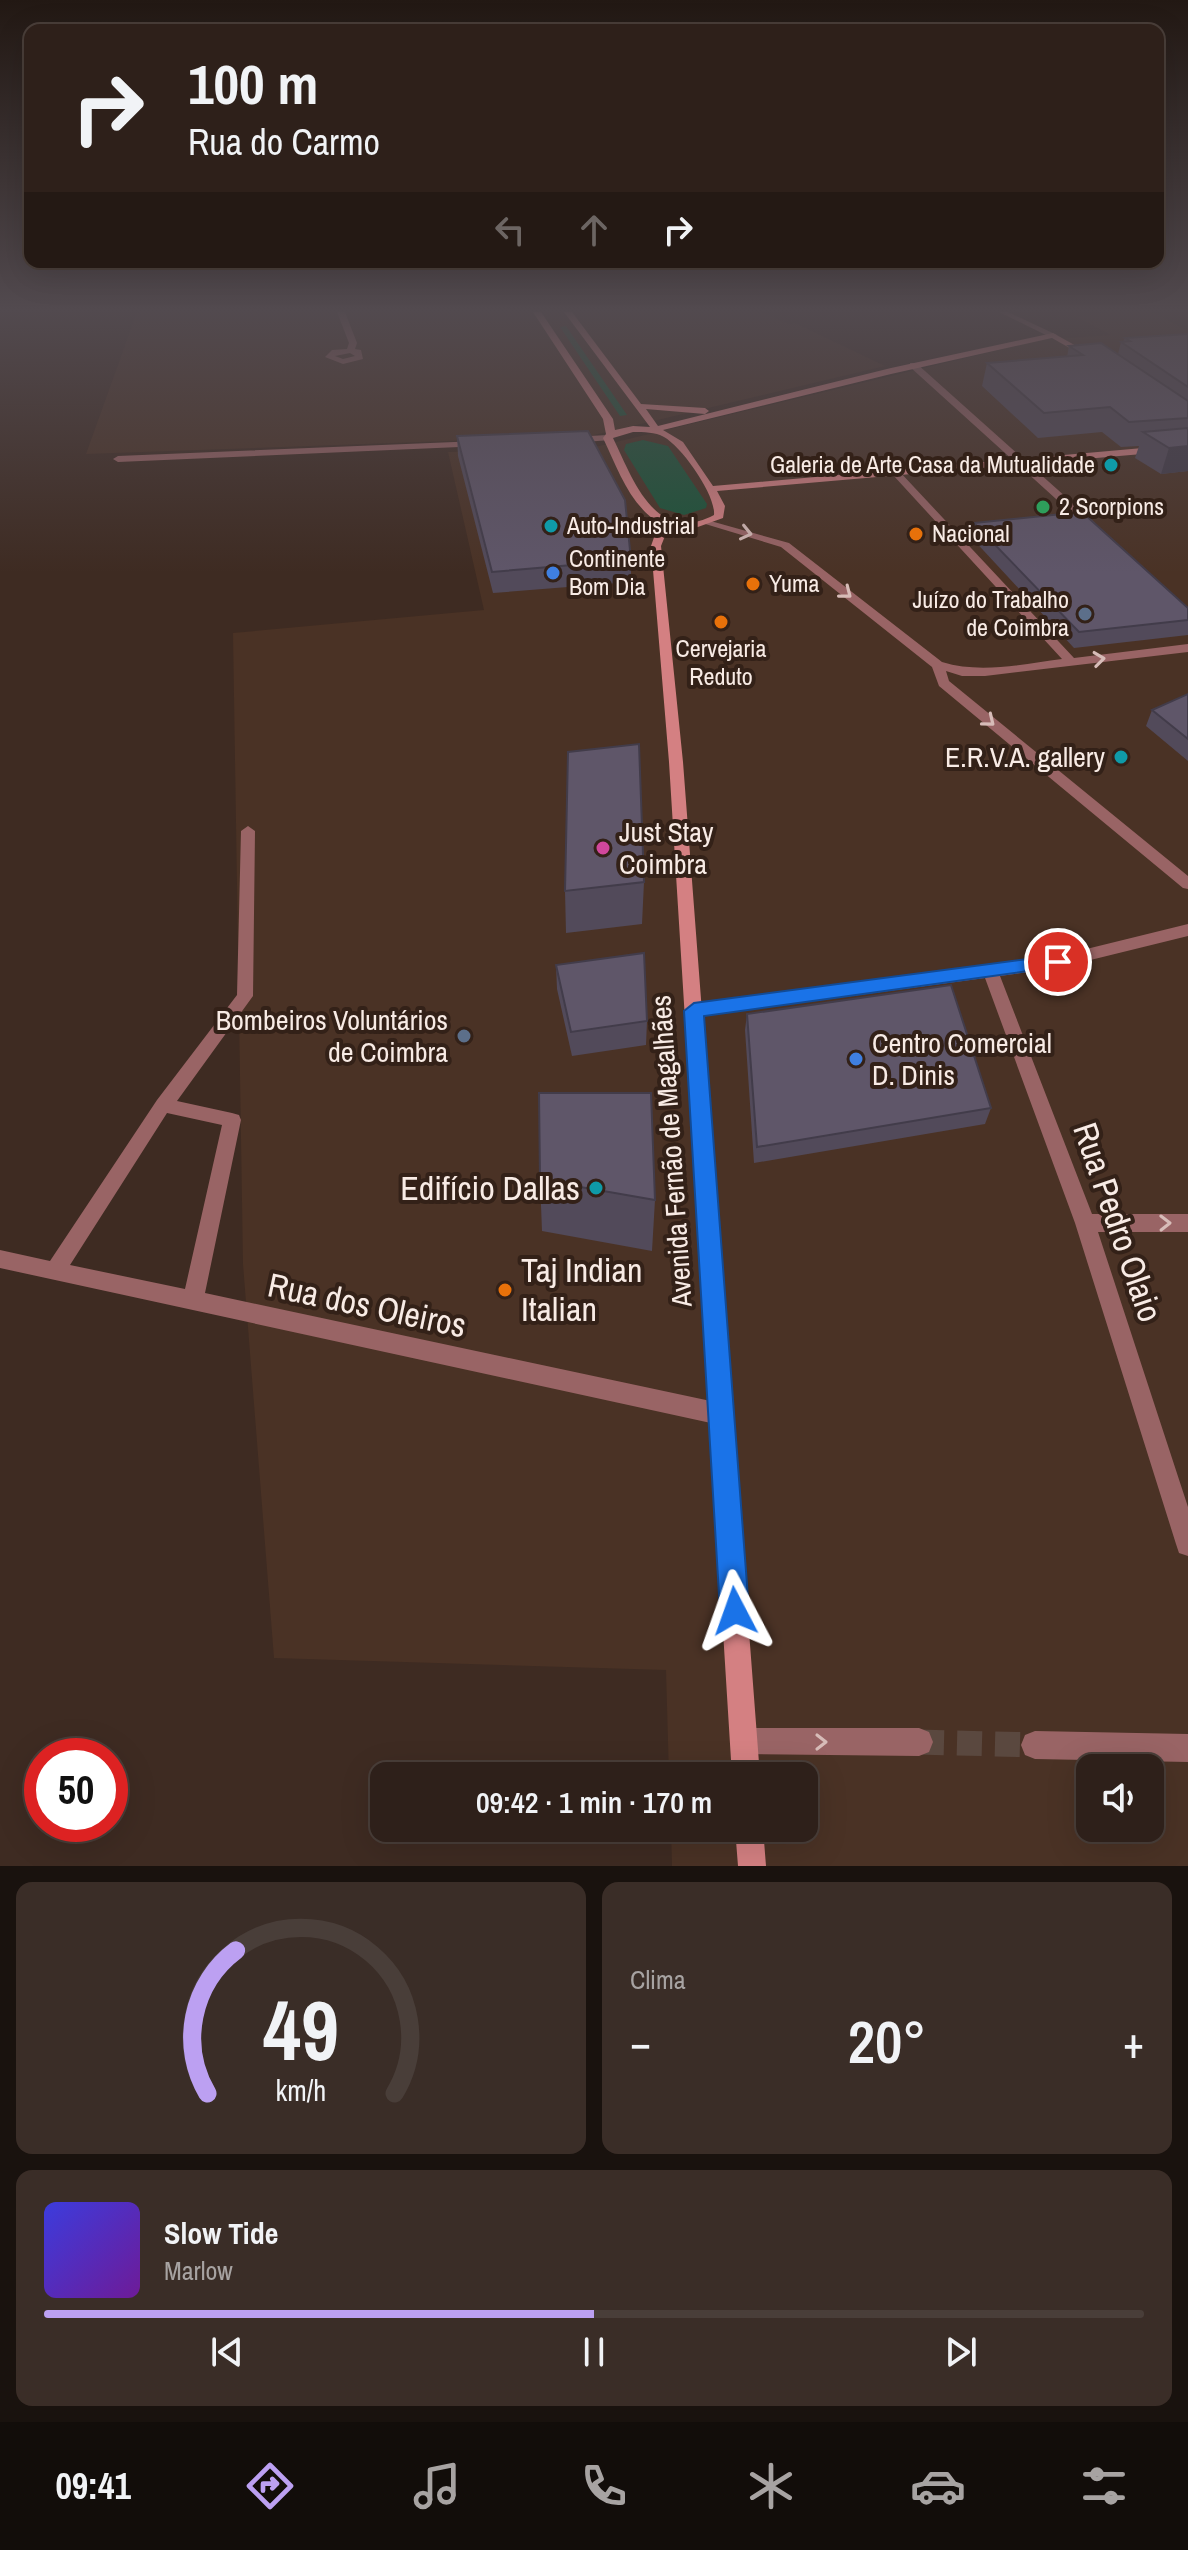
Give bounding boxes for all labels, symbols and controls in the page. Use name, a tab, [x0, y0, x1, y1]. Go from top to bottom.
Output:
text: 100 m	[188, 46, 318, 121]
icon: right	[56, 56, 160, 160]
text: Rua do Carmo	[188, 118, 380, 166]
icon: left	[488, 208, 532, 252]
icon: ahead	[572, 208, 616, 252]
icon: right	[656, 208, 700, 252]
place label: Galeria de Arte Casa da Mutualidade	[770, 448, 1095, 480]
marker: Galeria de Arte Casa da Mutualidade	[1102, 456, 1120, 474]
place label: 2 Scorpions	[1059, 490, 1164, 522]
marker: 2 Scorpions	[1034, 498, 1052, 516]
place label: Auto-Industrial	[566, 509, 695, 541]
marker: Auto-Industrial	[542, 517, 560, 535]
place label: Nacional	[932, 517, 1010, 549]
one-way arrow	[739, 523, 753, 540]
marker: Nacional	[907, 525, 925, 543]
place label: Continente Bom Dia	[569, 542, 665, 602]
marker: Continente Bom Dia	[544, 564, 562, 582]
place label: Yuma	[769, 567, 819, 599]
marker: Yuma	[744, 575, 762, 593]
one-way arrow	[837, 583, 852, 597]
place label: Juízo do Trabalho de Coimbra	[913, 583, 1069, 643]
marker: Juízo do Trabalho de Coimbra	[1076, 605, 1094, 623]
marker: Cervejaria Reduto	[712, 613, 730, 631]
place label: Cervejaria Reduto	[676, 632, 766, 692]
one-way arrow	[1093, 650, 1106, 667]
one-way arrow	[979, 711, 994, 726]
place label: E.R.V.A. gallery	[945, 738, 1106, 776]
marker: E.R.V.A. gallery	[1112, 748, 1130, 766]
place label: Just Stay Coimbra	[619, 813, 714, 883]
marker: Just Stay Coimbra	[594, 839, 612, 857]
pin	[1024, 928, 1092, 996]
icon: arrive	[1036, 940, 1080, 984]
street label: Avenida Fernão de Magalhães	[641, 994, 701, 1309]
place label: Bombeiros Voluntários de Coimbra	[216, 1001, 448, 1071]
place label: Centro Comercial D. Dinis	[872, 1024, 1052, 1094]
marker: Bombeiros Voluntários de Coimbra	[455, 1027, 473, 1045]
marker: Centro Comercial D. Dinis	[847, 1050, 865, 1068]
street label: Rua Pedro Olaio	[1062, 1116, 1174, 1328]
place label: Edifício Dallas	[400, 1165, 580, 1211]
marker: Edifício Dallas	[587, 1179, 605, 1197]
one-way arrow	[1159, 1214, 1172, 1232]
place label: Taj Indian Italian	[521, 1247, 642, 1332]
street label: Rua dos Oleiros	[264, 1262, 470, 1348]
marker: Taj Indian Italian	[496, 1281, 514, 1299]
position arrow	[693, 1569, 777, 1653]
one-way arrow	[815, 1733, 828, 1751]
speed limit sign: 50	[24, 1738, 128, 1842]
map controls	[1076, 1754, 1164, 1842]
button: sound	[1076, 1754, 1164, 1842]
text: 09:42 · 1 min · 170 m	[476, 1782, 712, 1822]
text: Clima	[630, 1962, 686, 1997]
text: 49	[263, 1974, 339, 2086]
text: 20°	[848, 2001, 926, 2082]
text: −	[630, 2012, 651, 2072]
text: +	[1123, 2012, 1144, 2072]
text: km/h	[276, 2071, 326, 2110]
text: Slow Tide	[164, 2213, 278, 2253]
text: Marlow	[164, 2253, 233, 2288]
icon: previous	[205, 2330, 249, 2374]
icon: pause	[572, 2330, 616, 2374]
icon: next	[939, 2330, 983, 2374]
icon: directions	[242, 2458, 298, 2514]
icon: music	[409, 2458, 465, 2514]
icon: phone	[576, 2458, 632, 2514]
icon: climate	[743, 2458, 799, 2514]
icon: car	[910, 2458, 966, 2514]
icon: filters	[1076, 2458, 1132, 2514]
text: 09:41	[55, 2462, 131, 2510]

